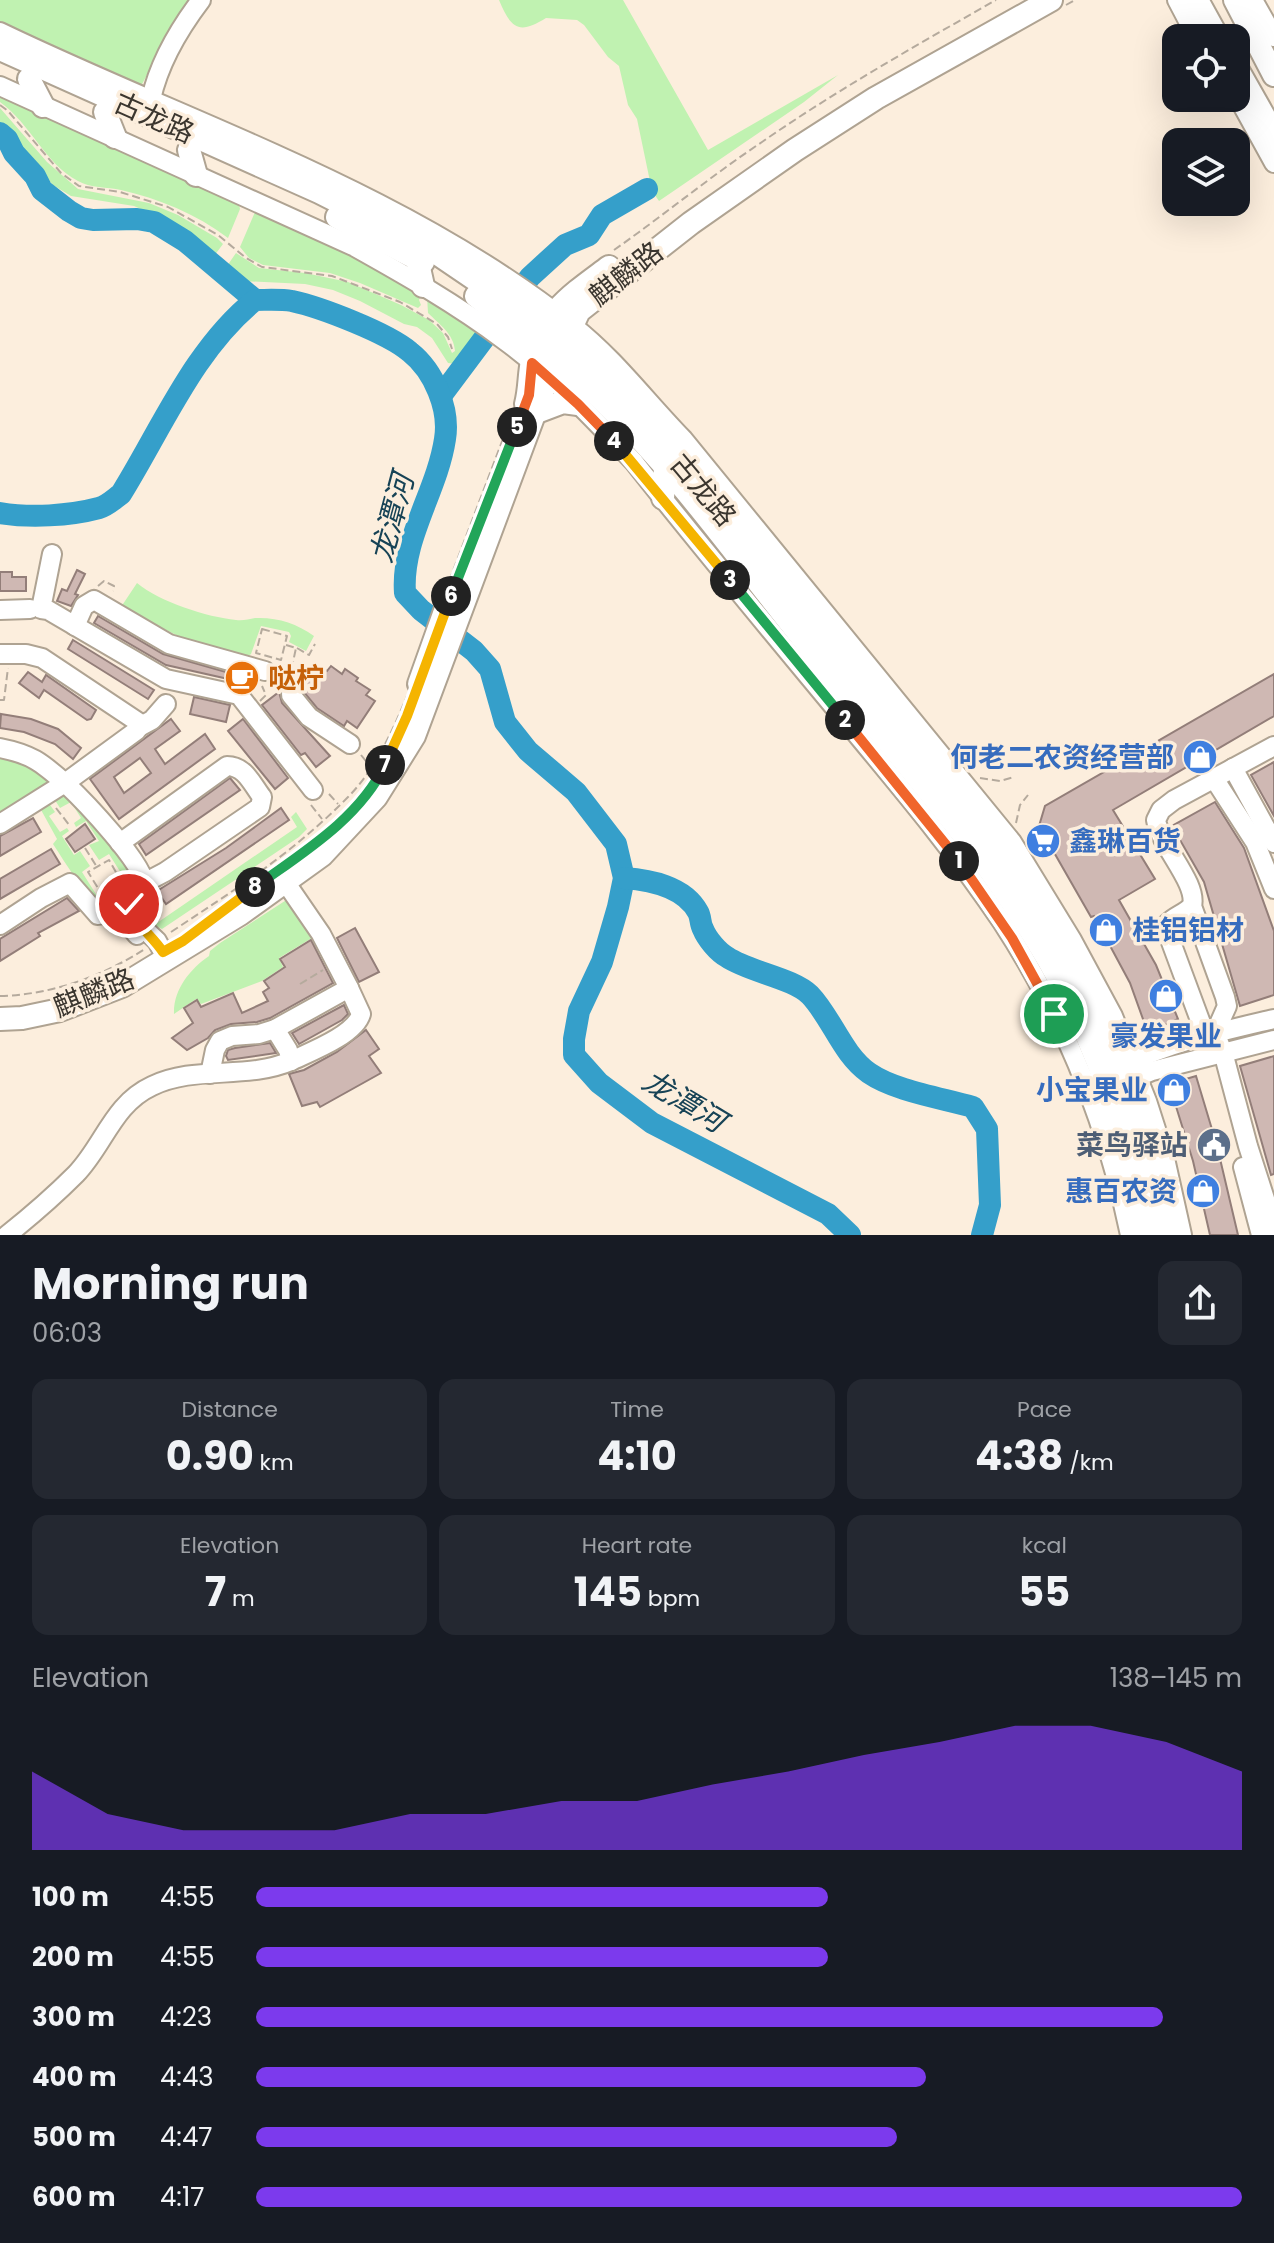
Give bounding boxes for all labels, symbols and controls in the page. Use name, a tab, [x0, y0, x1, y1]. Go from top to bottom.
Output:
map controls	[1162, 24, 1250, 216]
button: locate	[1162, 24, 1250, 112]
street label: 古龙路	[108, 83, 200, 153]
button: layers	[1162, 128, 1250, 216]
street label: 麒麟路	[581, 233, 671, 315]
pin: 5	[497, 407, 537, 447]
text: 5	[510, 411, 524, 442]
pin: 4	[594, 421, 634, 461]
text: 4	[607, 425, 621, 456]
street label: 古龙路	[661, 445, 745, 535]
water label: 龙潭河	[360, 464, 426, 567]
pin: 3	[710, 560, 750, 600]
text: 3	[723, 564, 737, 595]
pin: 6	[431, 576, 471, 616]
text: 6	[444, 580, 458, 611]
cafe icon: 哒柠	[223, 659, 261, 697]
place label: 哒柠	[268, 659, 324, 698]
pin: 2	[825, 700, 865, 740]
text: 2	[839, 704, 851, 735]
place label: 何老二农资经营部	[950, 738, 1174, 777]
shop icon: 何老二农资经营部	[1181, 738, 1219, 776]
pin: 7	[365, 745, 405, 785]
text: 7	[379, 749, 391, 780]
supermarket icon: 鑫琳百货	[1024, 822, 1062, 860]
place label: 鑫琳百货	[1069, 822, 1181, 861]
pin: 1	[939, 841, 979, 881]
text: 1	[955, 845, 963, 876]
pin: 8	[235, 867, 275, 907]
pin	[95, 870, 163, 938]
text: 8	[248, 871, 262, 902]
icon: check	[107, 882, 151, 926]
shop icon: 桂铝铝材	[1087, 911, 1125, 949]
place label: 桂铝铝材	[1132, 911, 1244, 950]
street label: 麒麟路	[48, 959, 140, 1027]
shop icon: 豪发果业	[1147, 977, 1185, 1015]
pin	[1020, 980, 1088, 1048]
icon: arrive	[1032, 992, 1076, 1036]
place label: 豪发果业	[1110, 1017, 1222, 1056]
water label: 龙潭河	[634, 1059, 738, 1145]
place label: 小宝果业	[1036, 1071, 1148, 1110]
shop icon: 小宝果业	[1155, 1071, 1193, 1109]
place label: 菜鸟驿站	[1076, 1126, 1188, 1165]
public building icon: 菜鸟驿站	[1195, 1126, 1233, 1164]
place label: 惠百农资	[1065, 1172, 1177, 1211]
shop icon: 惠百农资	[1184, 1172, 1222, 1210]
text: Morning run	[32, 1253, 309, 1314]
button: share	[1158, 1261, 1242, 1345]
text: 06:03	[32, 1315, 102, 1351]
text: Distance	[181, 1394, 278, 1425]
text: Time	[610, 1394, 664, 1425]
text: Pace	[1017, 1394, 1072, 1425]
text: 0.90	[166, 1428, 254, 1484]
text: 4:10	[597, 1428, 677, 1484]
text: 4:38	[975, 1428, 1063, 1484]
text: km	[254, 1447, 294, 1478]
text: /km	[1063, 1447, 1114, 1478]
text: Elevation	[180, 1530, 279, 1561]
text: Heart rate	[582, 1530, 692, 1561]
text: kcal	[1022, 1530, 1067, 1561]
text: 7	[205, 1564, 226, 1620]
text: 145	[574, 1564, 642, 1620]
text: 55	[1018, 1564, 1070, 1620]
text: m	[226, 1583, 255, 1614]
text: bpm	[642, 1583, 700, 1614]
text: Elevation	[32, 1660, 149, 1696]
text: 138–145 m	[1110, 1660, 1242, 1696]
text: 100 m	[32, 1879, 109, 1915]
text: 4:55	[160, 1879, 215, 1915]
text: 200 m	[32, 1939, 114, 1975]
text: 4:55	[160, 1939, 215, 1975]
text: 300 m	[32, 1999, 115, 2035]
text: 4:23	[160, 1999, 212, 2035]
text: 400 m	[32, 2059, 117, 2095]
text: 4:43	[160, 2059, 214, 2095]
text: 500 m	[32, 2119, 116, 2155]
text: 4:47	[160, 2119, 212, 2155]
text: 600 m	[32, 2179, 116, 2215]
text: 4:17	[160, 2179, 204, 2215]

